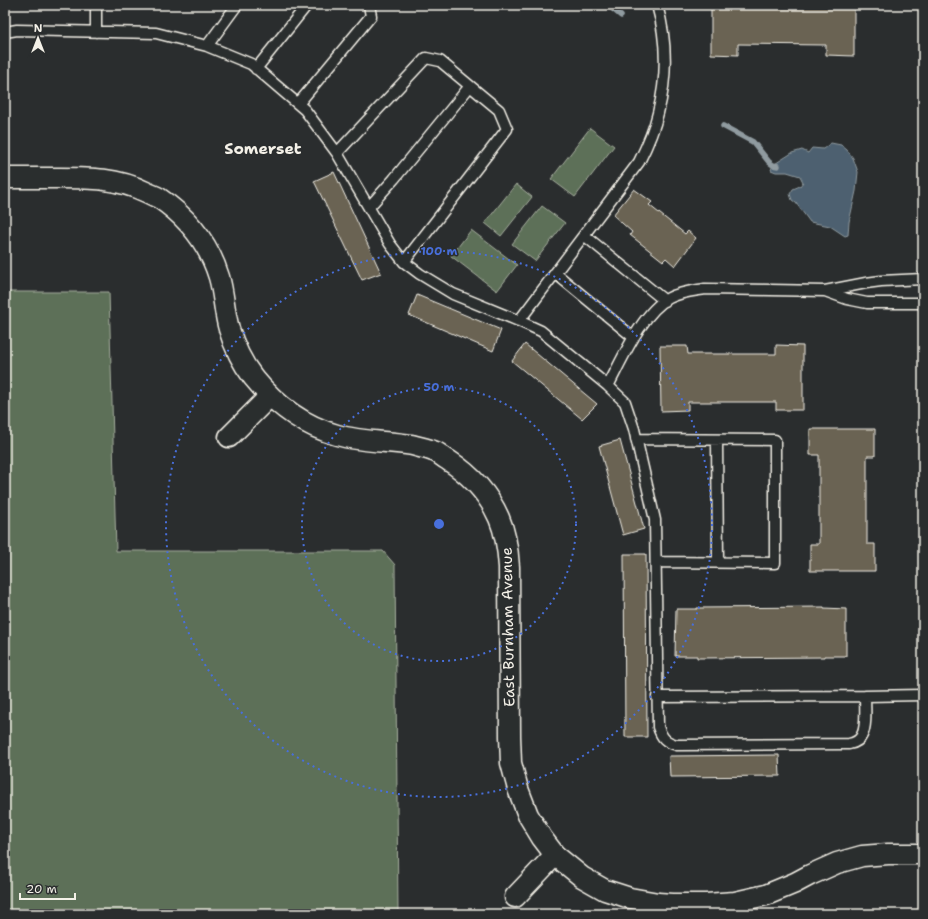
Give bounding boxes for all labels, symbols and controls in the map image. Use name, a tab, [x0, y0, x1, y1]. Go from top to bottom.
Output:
north arrow	[18, 18, 58, 58]
text: N	[34, 21, 43, 36]
district label: Somerset	[224, 138, 302, 159]
text: 100 m	[421, 243, 458, 259]
text: 50 m	[424, 379, 455, 395]
centre of rings	[432, 517, 446, 531]
street label: East Burnham Avenue	[497, 547, 519, 707]
scale bar	[20, 875, 75, 901]
text: 20 m	[26, 881, 57, 897]

